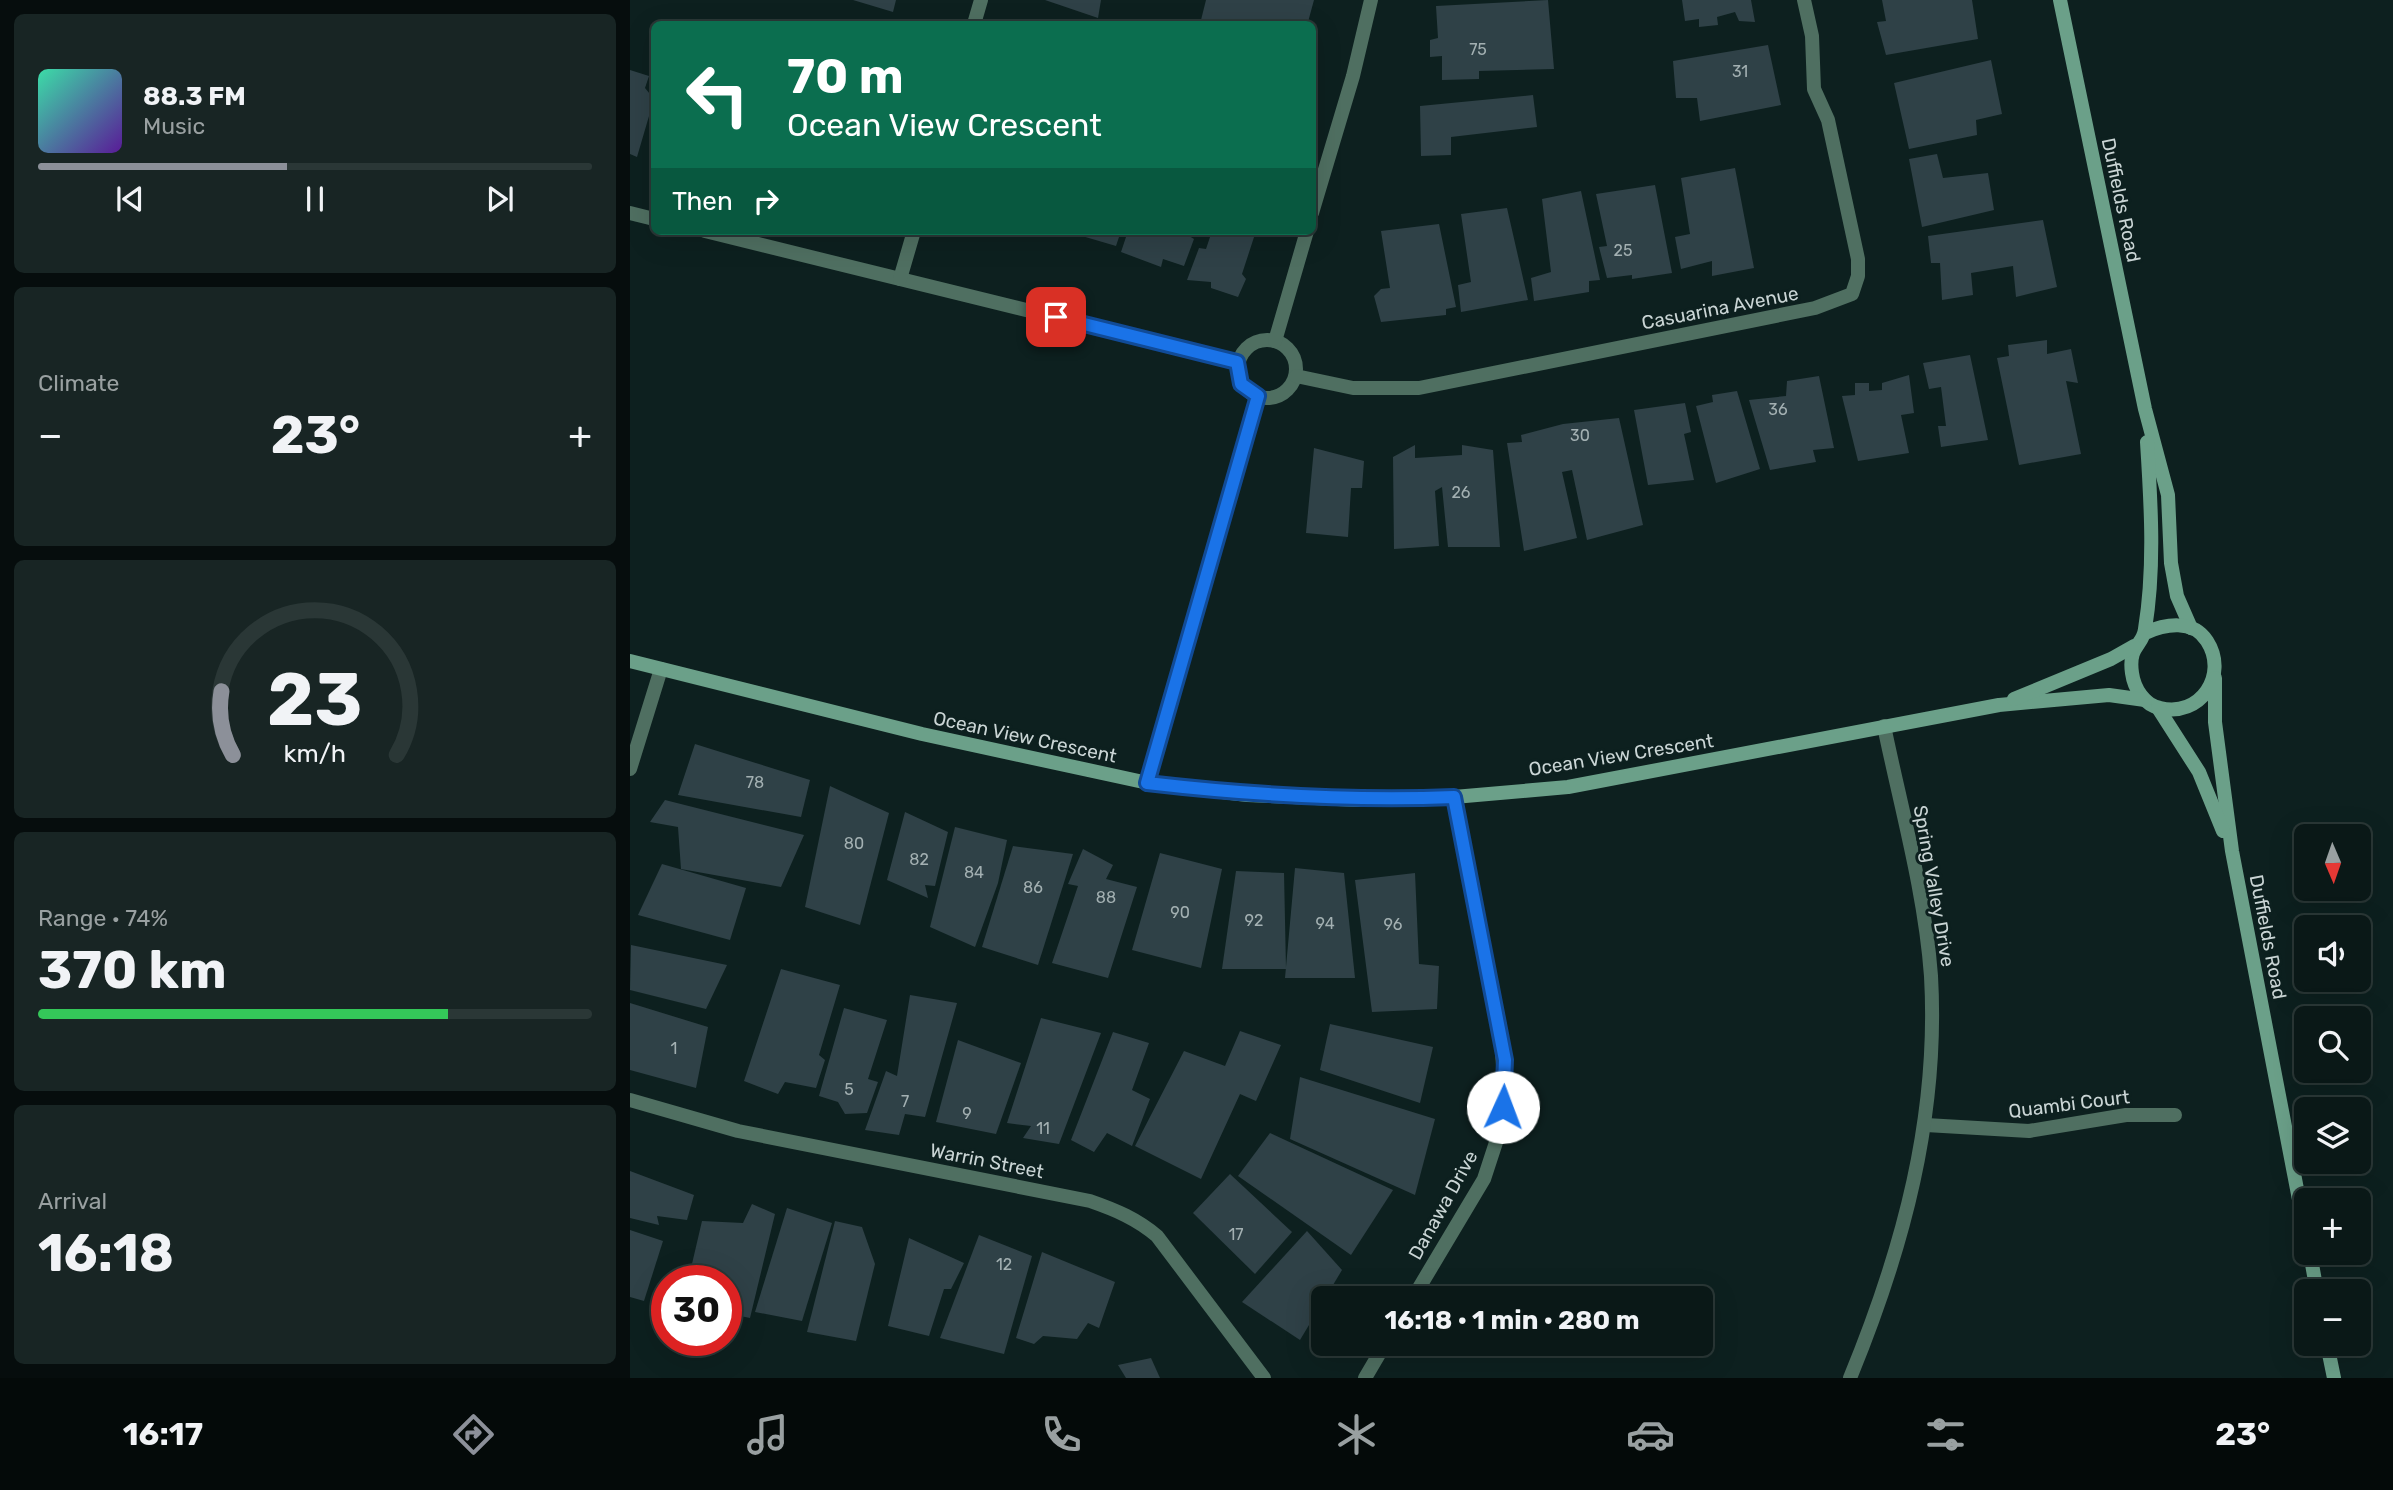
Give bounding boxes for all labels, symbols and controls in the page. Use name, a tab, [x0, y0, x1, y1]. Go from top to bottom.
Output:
house number: 75	[1469, 40, 1487, 59]
text: 70 m	[787, 47, 904, 105]
icon: left	[672, 49, 763, 140]
house number: 31	[1732, 62, 1748, 81]
text: 88.3 FM	[143, 81, 246, 112]
text: Ocean View Crescent	[787, 106, 1102, 144]
text: Music	[143, 112, 205, 140]
street label: Duffields Road	[2097, 136, 2145, 264]
icon: previous	[111, 180, 149, 218]
icon: pause	[296, 180, 334, 218]
icon: next	[481, 180, 519, 218]
icon: right	[747, 182, 785, 220]
text: Then	[672, 186, 733, 217]
house number: 25	[1614, 241, 1632, 260]
street label: Casuarina Avenue	[1640, 282, 1800, 334]
pin	[1026, 287, 1086, 347]
icon: arrive	[1037, 298, 1075, 336]
text: Climate	[38, 369, 119, 397]
house number: 36	[1768, 400, 1788, 419]
text: 23°	[271, 404, 360, 466]
text: −	[38, 412, 63, 458]
text: +	[568, 412, 592, 458]
house number: 30	[1570, 426, 1590, 445]
house number: 26	[1451, 483, 1471, 502]
text: 23	[267, 657, 363, 743]
street label: Ocean View Crescent	[931, 706, 1119, 768]
street label: Ocean View Crescent	[1527, 729, 1716, 781]
text: km/h	[284, 739, 346, 768]
house number: 78	[746, 773, 764, 792]
street label: Spring Valley Drive	[1908, 803, 1960, 969]
north arrow	[2294, 824, 2371, 901]
map controls	[2294, 824, 2371, 1356]
house number: 80	[844, 834, 864, 853]
house number: 82	[909, 850, 929, 869]
house number: 84	[964, 863, 984, 882]
street label: Duffields Road	[2245, 873, 2291, 1001]
house number: 86	[1023, 878, 1043, 897]
house number: 88	[1096, 888, 1116, 907]
house number: 90	[1170, 903, 1190, 922]
text: Range · 74%	[38, 904, 168, 932]
house number: 92	[1245, 911, 1263, 930]
house number: 94	[1315, 914, 1335, 933]
house number: 96	[1384, 915, 1403, 934]
button: sound	[2294, 915, 2371, 992]
text: 370 km	[38, 939, 227, 1001]
button: search	[2294, 1006, 2371, 1083]
house number: 1	[671, 1039, 677, 1058]
position arrow	[1466, 1070, 1540, 1144]
house number: 5	[844, 1080, 854, 1099]
street label: Quambi Court	[2007, 1085, 2131, 1123]
house number: 7	[901, 1092, 909, 1111]
button: layers	[2294, 1097, 2371, 1174]
house number: 9	[962, 1104, 972, 1123]
house number: 11	[1036, 1119, 1050, 1138]
street label: Warrin Street	[928, 1139, 1046, 1183]
street label: Danawa Drive	[1404, 1146, 1482, 1264]
text: Arrival	[38, 1187, 107, 1215]
button: +	[2294, 1188, 2371, 1265]
text: 16:18	[38, 1222, 174, 1284]
house number: 17	[1228, 1225, 1244, 1244]
house number: 12	[996, 1255, 1012, 1274]
speed limit sign: 30	[651, 1265, 742, 1356]
button: −	[2294, 1279, 2371, 1356]
text: 16:18 · 1 min · 280 m	[1384, 1305, 1640, 1336]
icon: directions	[449, 1410, 498, 1459]
icon: music	[743, 1410, 792, 1459]
icon: phone	[1037, 1410, 1086, 1459]
icon: climate	[1332, 1410, 1381, 1459]
icon: car	[1626, 1410, 1675, 1459]
icon: filters	[1921, 1410, 1970, 1459]
text: 16:17	[123, 1415, 203, 1453]
text: 23°	[2215, 1415, 2270, 1453]

